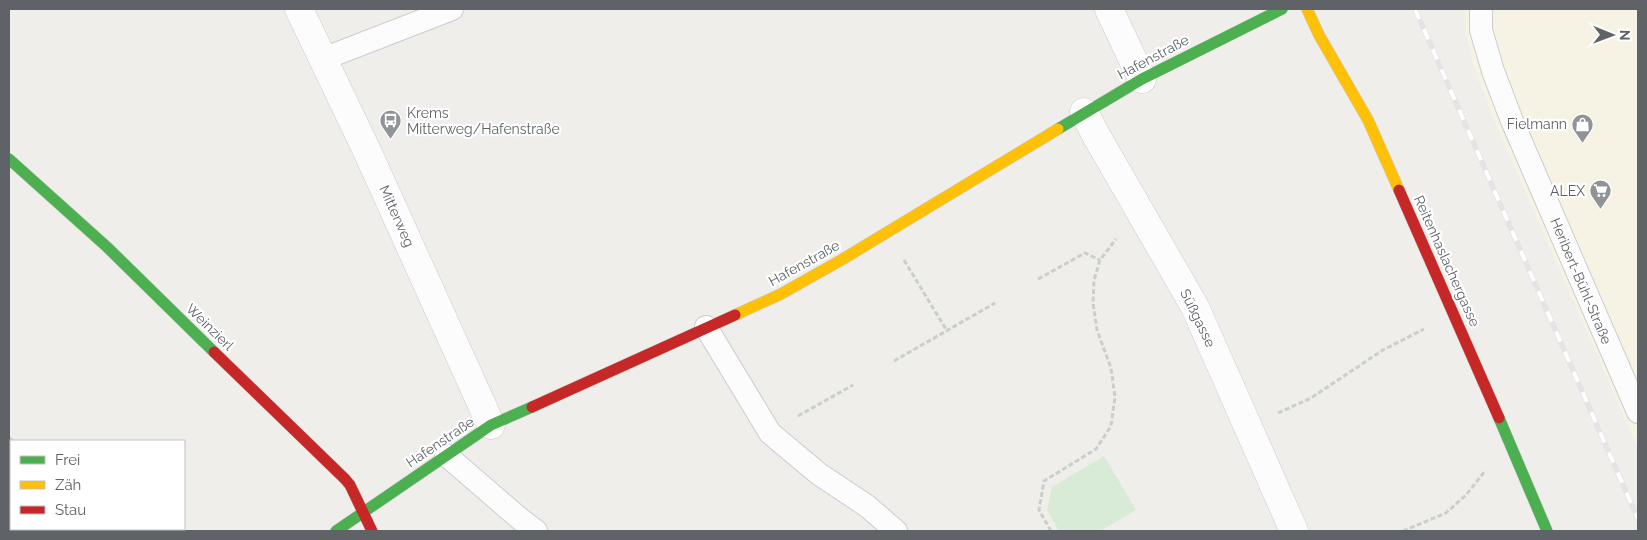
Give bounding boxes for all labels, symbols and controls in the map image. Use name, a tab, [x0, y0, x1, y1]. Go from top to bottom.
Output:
north arrow	[1587, 10, 1637, 60]
text: N	[1617, 30, 1633, 41]
street label: Hafenstraße	[1115, 32, 1191, 82]
place label: Krems Mitterweg/Hafenstraße	[407, 105, 560, 137]
bus stop icon: Krems Mitterweg/Hafenstraße	[379, 109, 403, 140]
shop icon: Fielmann	[1571, 112, 1595, 143]
place label: Fielmann	[1507, 116, 1567, 132]
supermarket icon: ALEX	[1589, 179, 1613, 210]
street label: Mitterweg	[376, 183, 418, 249]
place label: ALEX	[1550, 183, 1585, 199]
street label: Reitenhaslachergasse	[1411, 193, 1483, 329]
street label: Heribert-Bühl-Straße	[1547, 216, 1615, 346]
street label: Hafenstraße	[766, 237, 842, 289]
street label: Süßgasse	[1177, 286, 1219, 350]
street label: Weinzierl	[183, 300, 237, 354]
street label: Hafenstraße	[403, 413, 477, 471]
legend	[10, 440, 185, 530]
text: Frei	[55, 451, 80, 469]
text: Zäh	[55, 476, 81, 494]
text: Stau	[55, 501, 86, 519]

